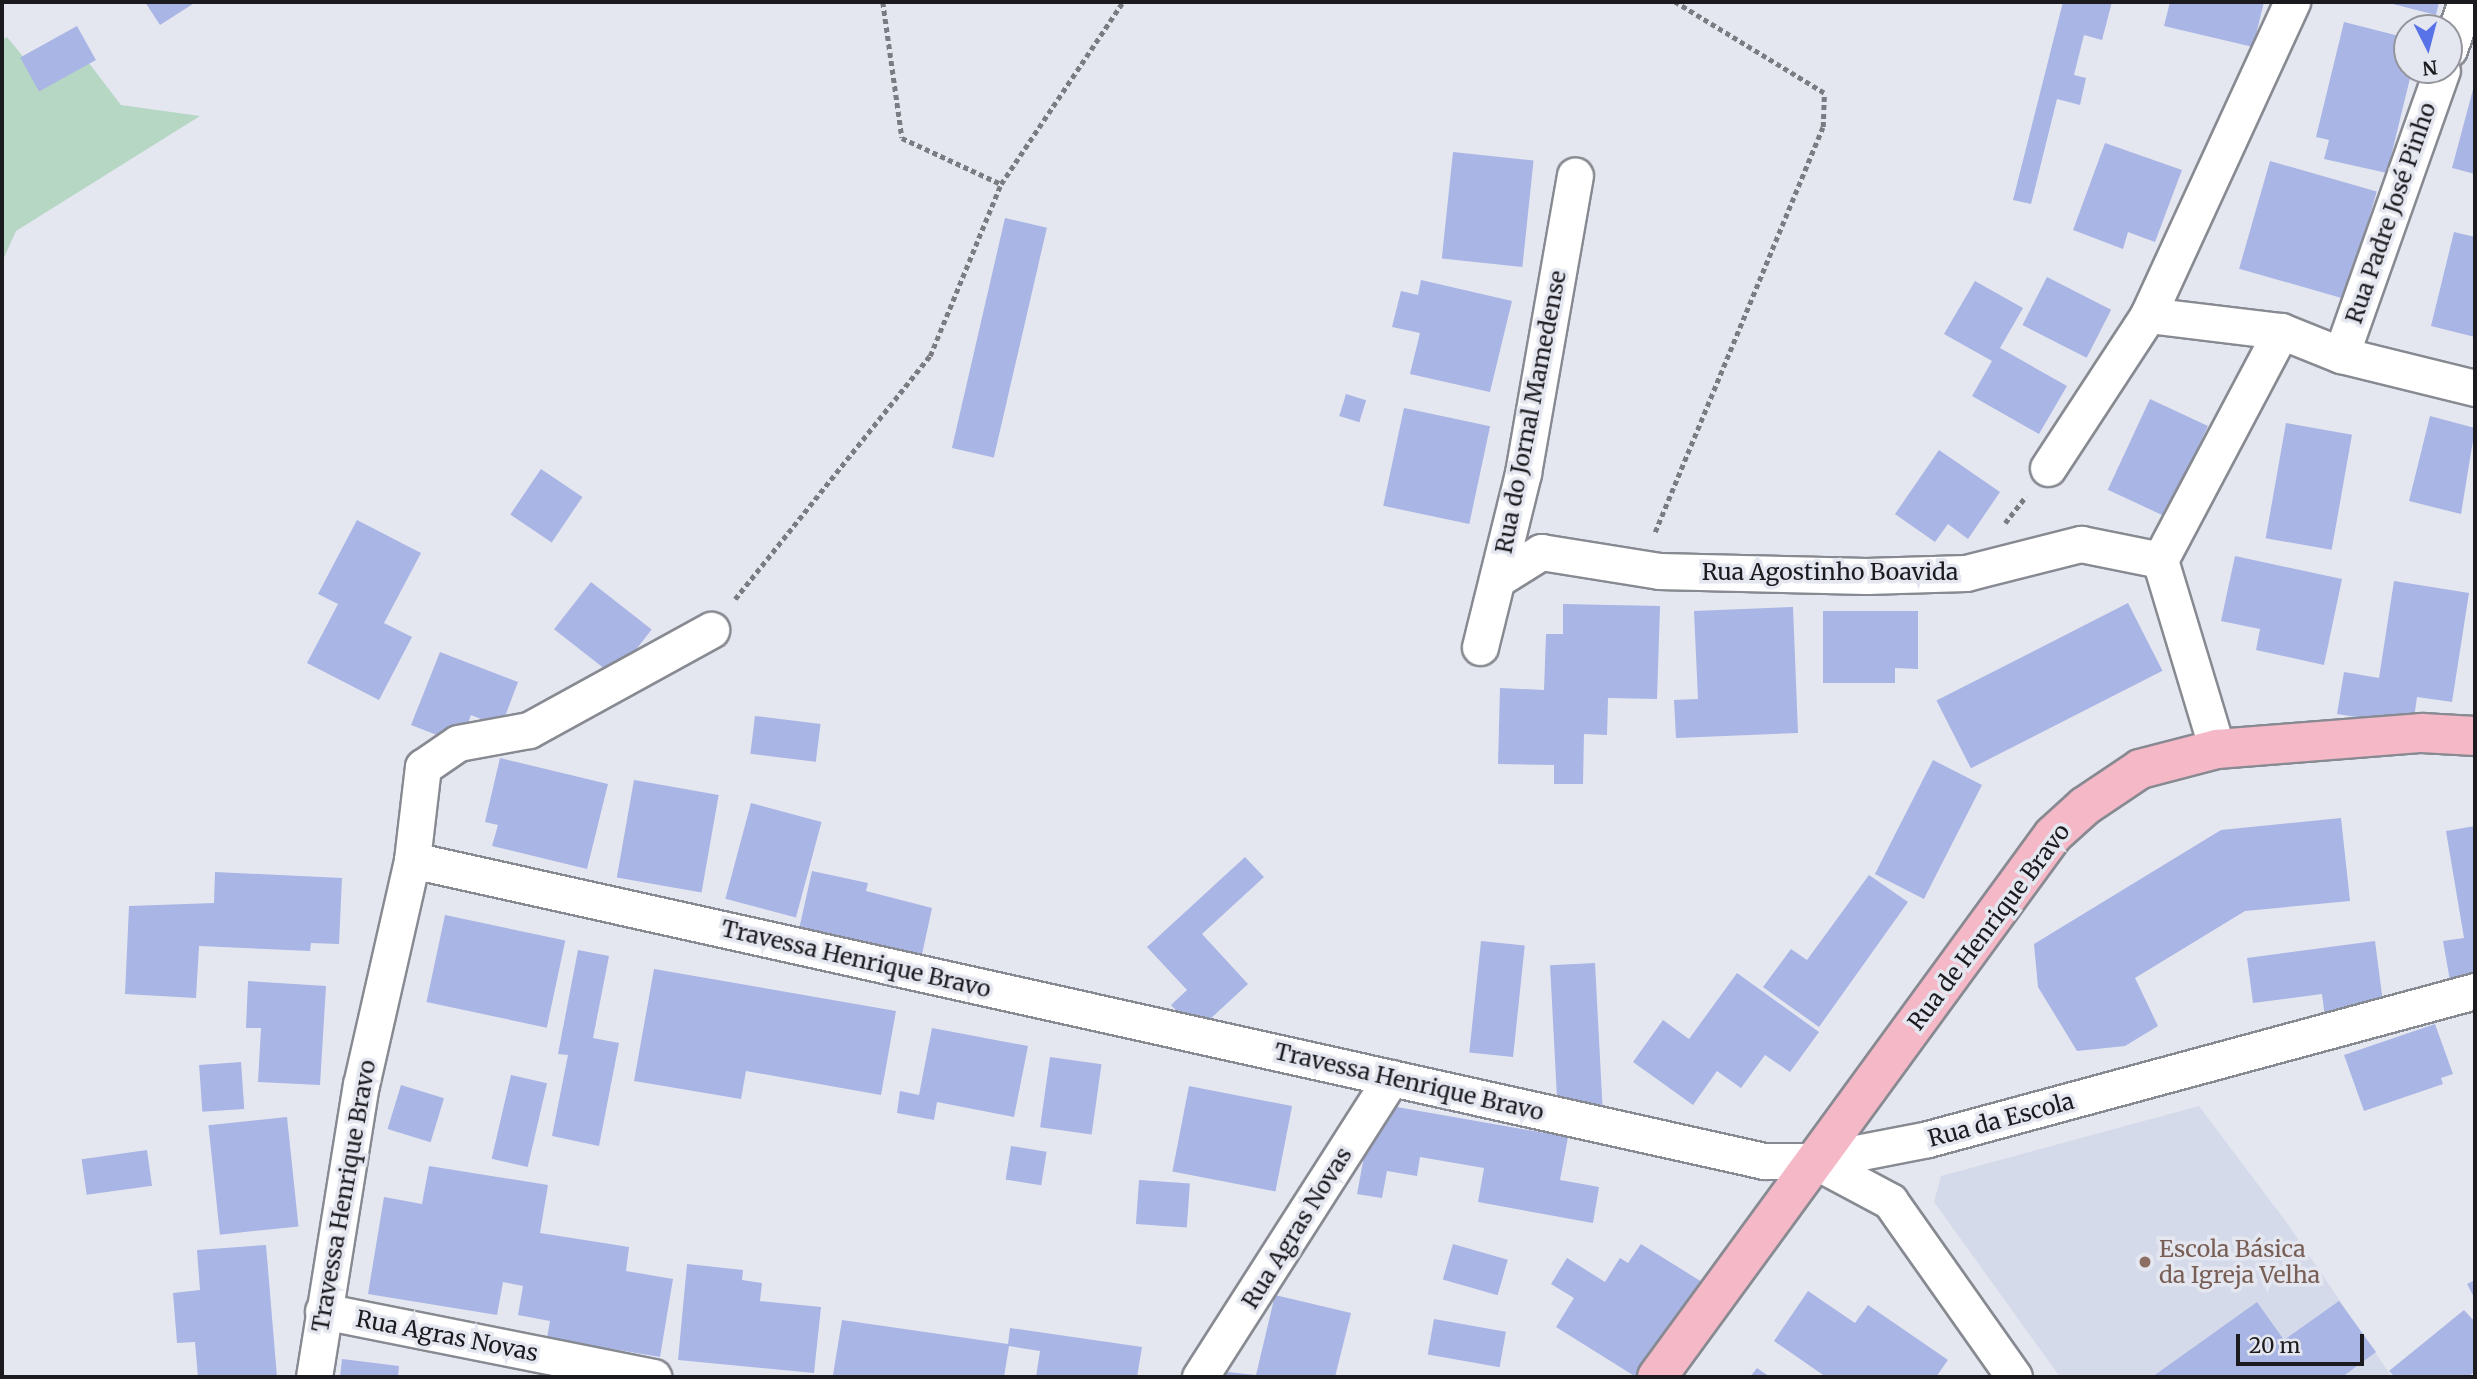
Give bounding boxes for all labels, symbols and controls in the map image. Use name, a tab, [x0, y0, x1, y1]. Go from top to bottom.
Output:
north arrow	[2393, 14, 2463, 84]
text: N	[2421, 55, 2439, 81]
street label: Rua Padre José Pinho	[2340, 99, 2442, 327]
street label: Rua do Jornal Mamedense	[1490, 268, 1572, 556]
street label: Rua Agostinho Boavida	[1702, 558, 1958, 586]
street label: Rua de Henrique Bravo	[1902, 818, 2076, 1036]
street label: Travessa Henrique Bravo	[718, 915, 994, 1003]
street label: Travessa Henrique Bravo	[1271, 1038, 1547, 1126]
street label: Travessa Henrique Bravo	[306, 1058, 382, 1334]
street label: Rua da Escola	[1925, 1087, 2077, 1153]
street label: Rua Agras Novas	[1236, 1142, 1358, 1314]
place label: Escola Básica da Igreja Velha	[2159, 1235, 2320, 1289]
marker: Escola Básica da Igreja Velha	[2137, 1254, 2153, 1270]
street label: Rua Agras Novas	[354, 1305, 540, 1367]
scale bar	[2239, 1320, 2367, 1364]
text: 20 m	[2249, 1332, 2300, 1359]

